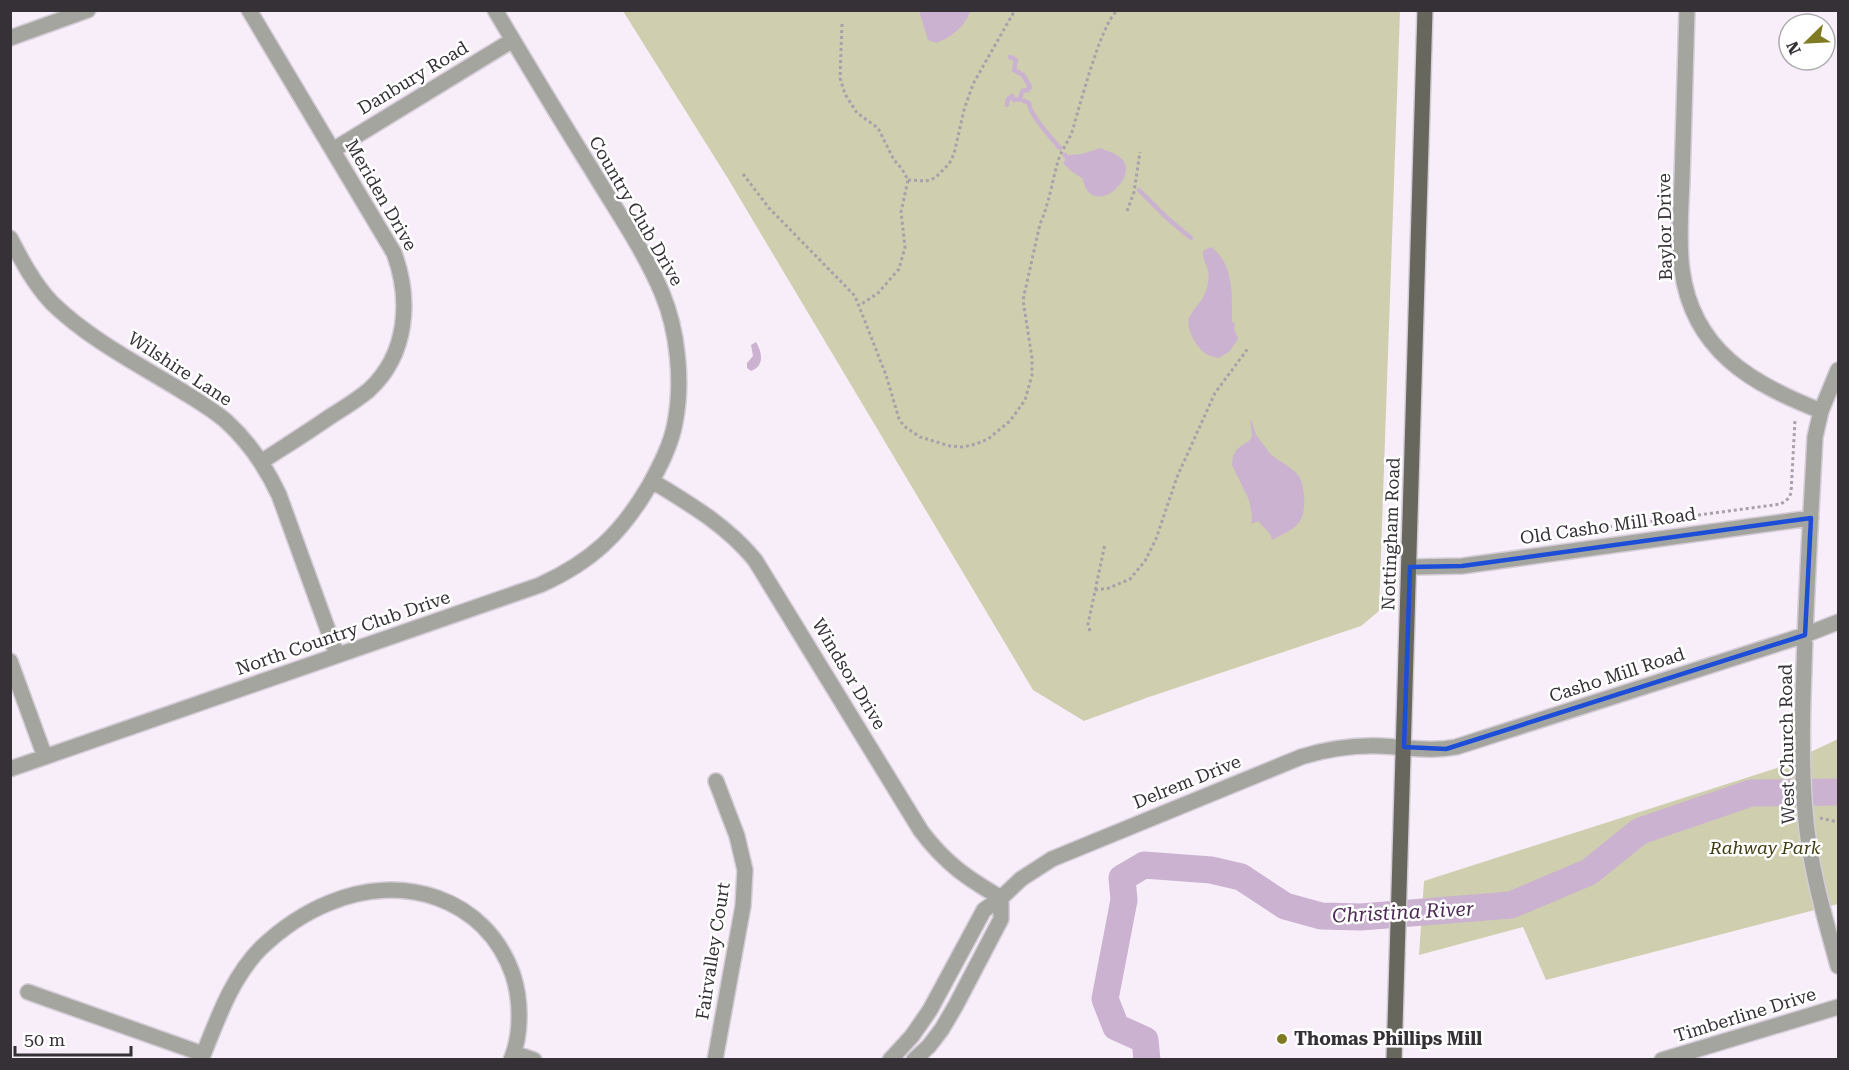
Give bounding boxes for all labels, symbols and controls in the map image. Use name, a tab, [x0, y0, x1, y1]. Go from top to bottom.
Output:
north arrow	[1777, 12, 1837, 72]
street label: Danbury Road	[354, 36, 472, 119]
text: N	[1783, 38, 1805, 57]
street label: Country Club Drive	[585, 132, 688, 289]
street label: Meriden Drive	[341, 136, 422, 254]
street label: Baylor Drive	[1653, 173, 1676, 281]
street label: Wilshire Lane	[124, 327, 236, 410]
street label: Nottingham Road	[1377, 457, 1404, 611]
street label: Old Casho Mill Road	[1519, 503, 1698, 548]
street label: North Country Club Drive	[233, 586, 453, 679]
street label: Windsor Drive	[808, 615, 891, 733]
street label: Casho Mill Road	[1546, 643, 1688, 706]
street label: West Church Road	[1775, 663, 1798, 824]
street label: Delrem Drive	[1130, 750, 1244, 813]
park label: Rahway Park	[1708, 837, 1821, 858]
street label: Fairvalley Court	[691, 881, 734, 1021]
water label: Christina River	[1331, 896, 1475, 928]
street label: Timberline Drive	[1671, 983, 1818, 1046]
scale bar	[15, 1019, 130, 1057]
place label: Thomas Phillips Mill	[1294, 1028, 1482, 1049]
text: 50 m	[24, 1029, 65, 1050]
marker: Thomas Phillips Mill	[1275, 1032, 1289, 1046]

